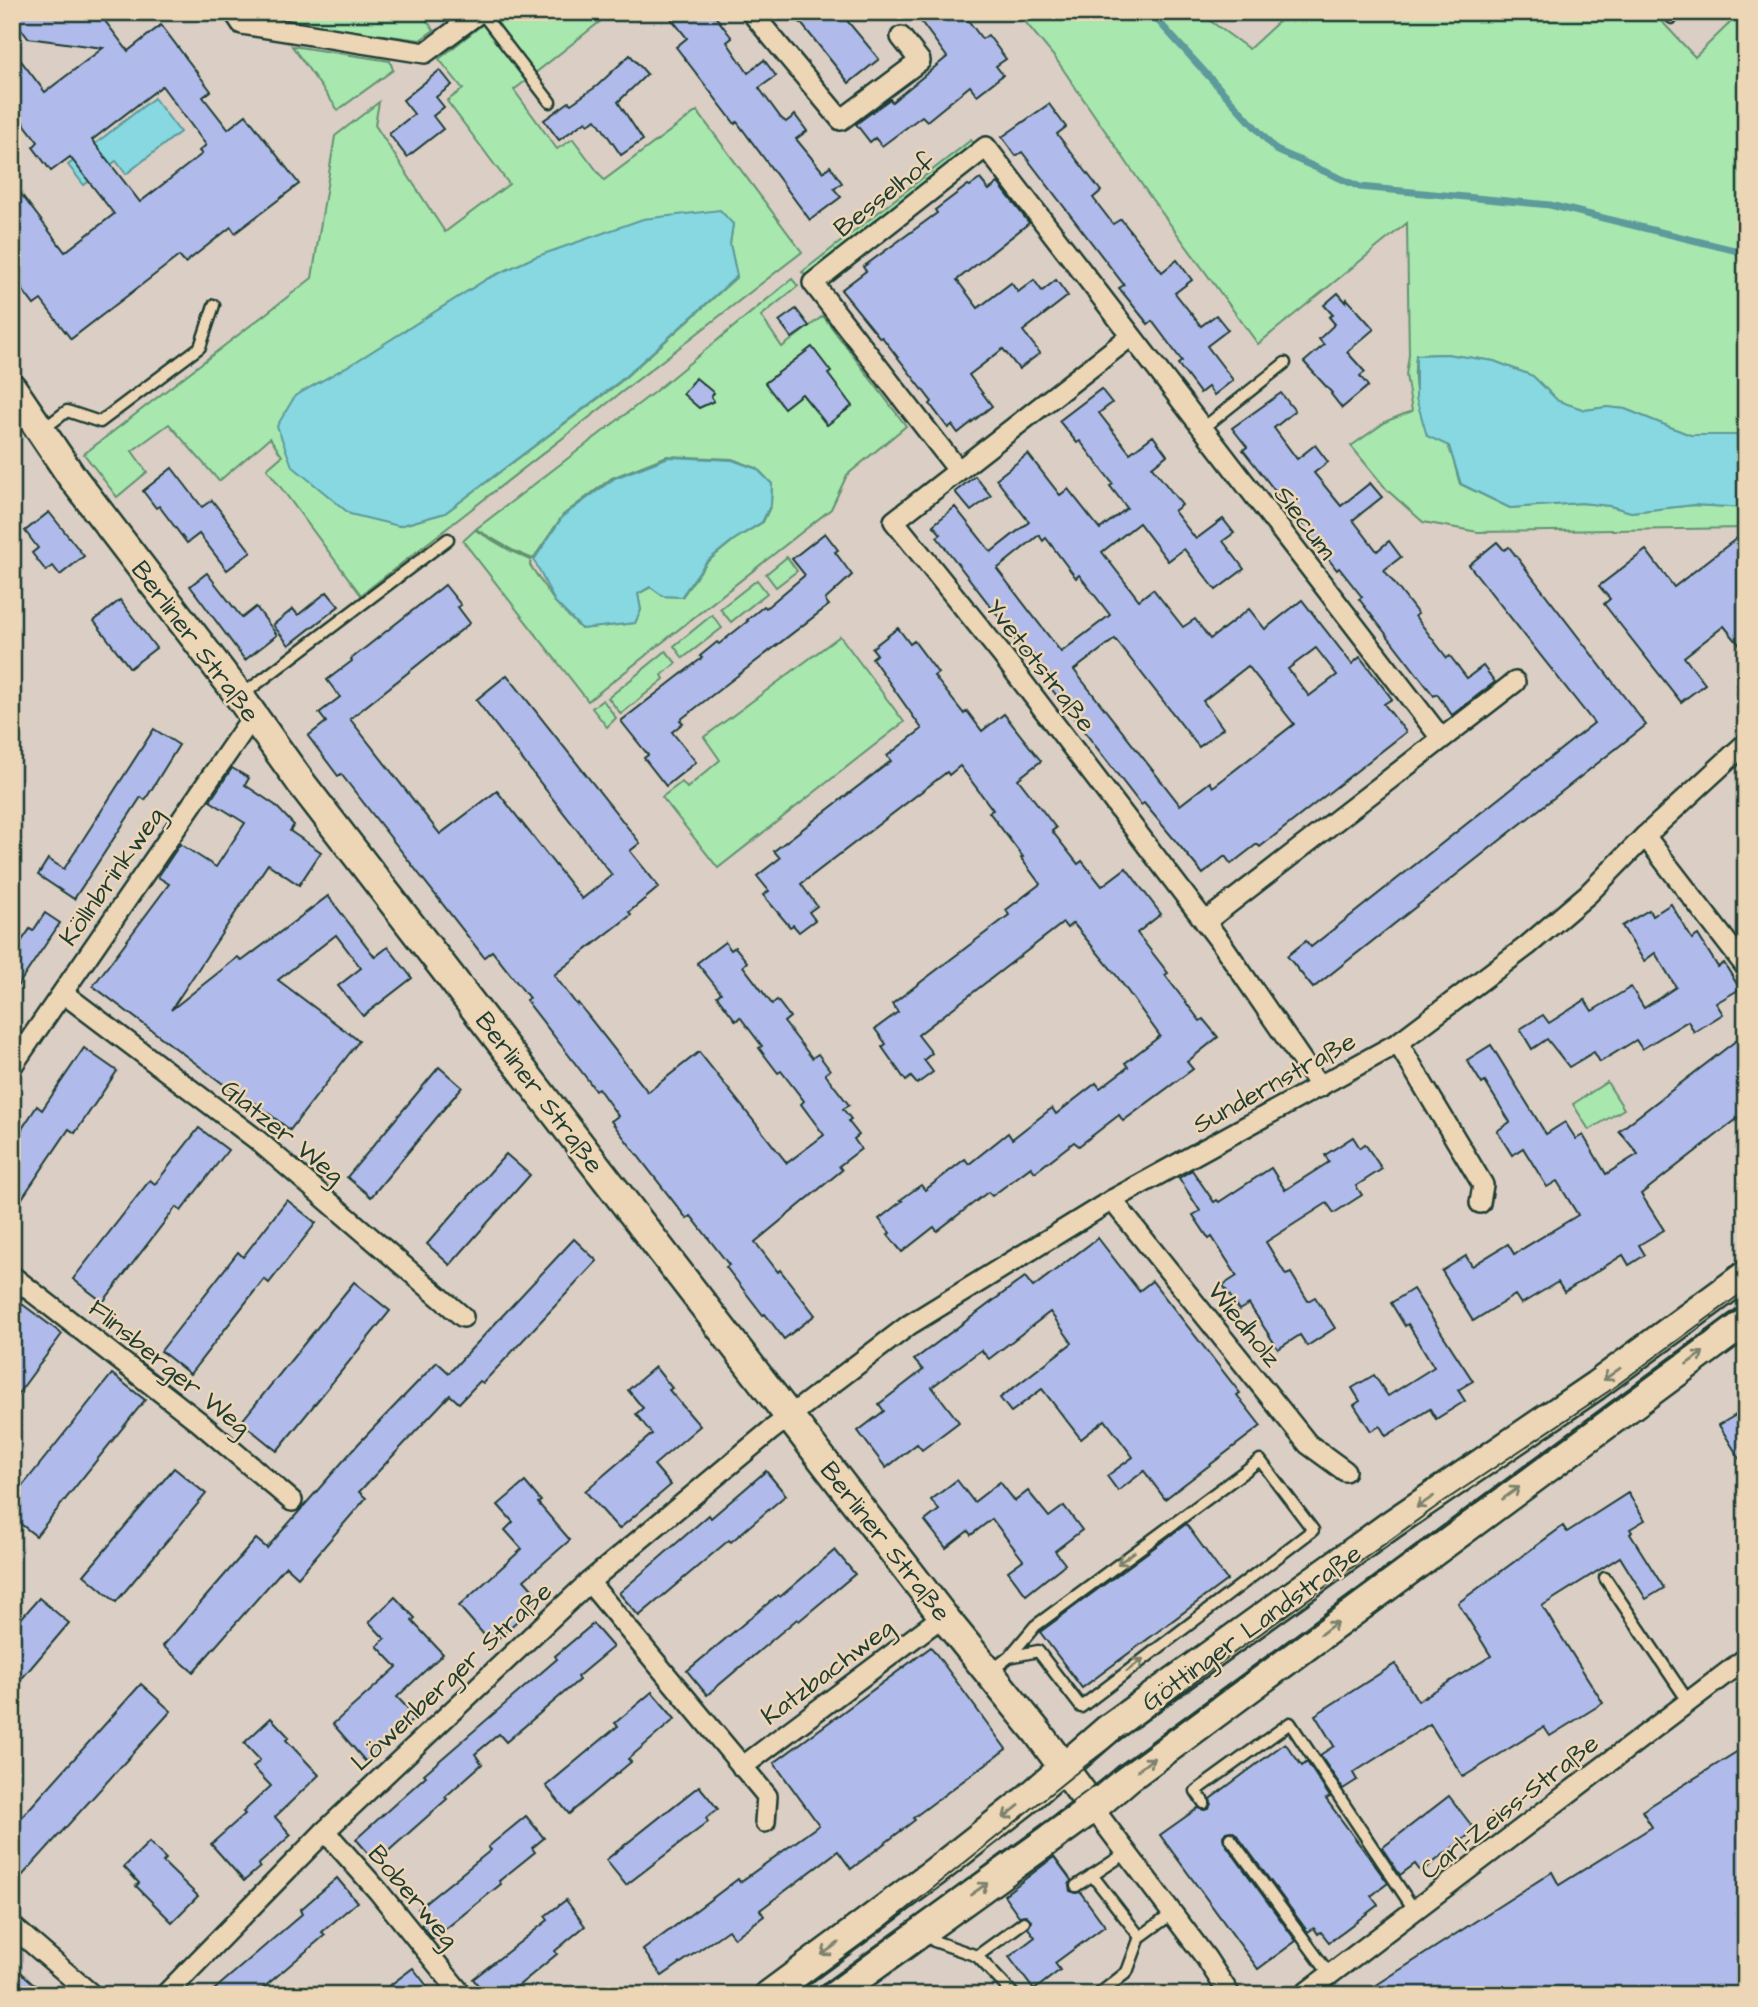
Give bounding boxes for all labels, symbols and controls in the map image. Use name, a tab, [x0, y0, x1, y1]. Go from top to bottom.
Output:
street label: Besselhof	[826, 143, 943, 246]
street label: Siecum	[1265, 478, 1345, 568]
street label: Berliner Straße	[122, 553, 268, 730]
street label: Yvetotstraße	[977, 591, 1104, 740]
street label: Köllnbrinkweg	[51, 800, 175, 954]
street label: Berliner Straße	[466, 1004, 612, 1181]
street label: Sundernstraße	[1186, 1023, 1363, 1143]
street label: Glatzer Weg	[212, 1071, 352, 1194]
street label: Wiedholz	[1199, 1274, 1290, 1375]
street label: Flinsberger Weg	[79, 1291, 258, 1446]
one-way arrow	[1685, 1351, 1703, 1366]
one-way arrow	[1603, 1366, 1622, 1381]
street label: Berliner Straße	[811, 1454, 959, 1629]
one-way arrow	[1501, 1486, 1520, 1500]
one-way arrow	[1415, 1496, 1435, 1510]
street label: Göttinger Landstraße	[1134, 1536, 1370, 1722]
one-way arrow	[1117, 1551, 1136, 1566]
street label: Löwenberger Straße	[343, 1574, 562, 1781]
street label: Katzbachweg	[754, 1610, 903, 1735]
one-way arrow	[1319, 1621, 1337, 1636]
one-way arrow	[1125, 1658, 1144, 1673]
street label: Carl-Zeiss-Straße	[1413, 1725, 1607, 1888]
one-way arrow	[1136, 1757, 1155, 1772]
one-way arrow	[1003, 1804, 1021, 1819]
street label: Boberweg	[358, 1837, 467, 1957]
one-way arrow	[969, 1882, 988, 1896]
one-way arrow	[821, 1942, 840, 1957]

